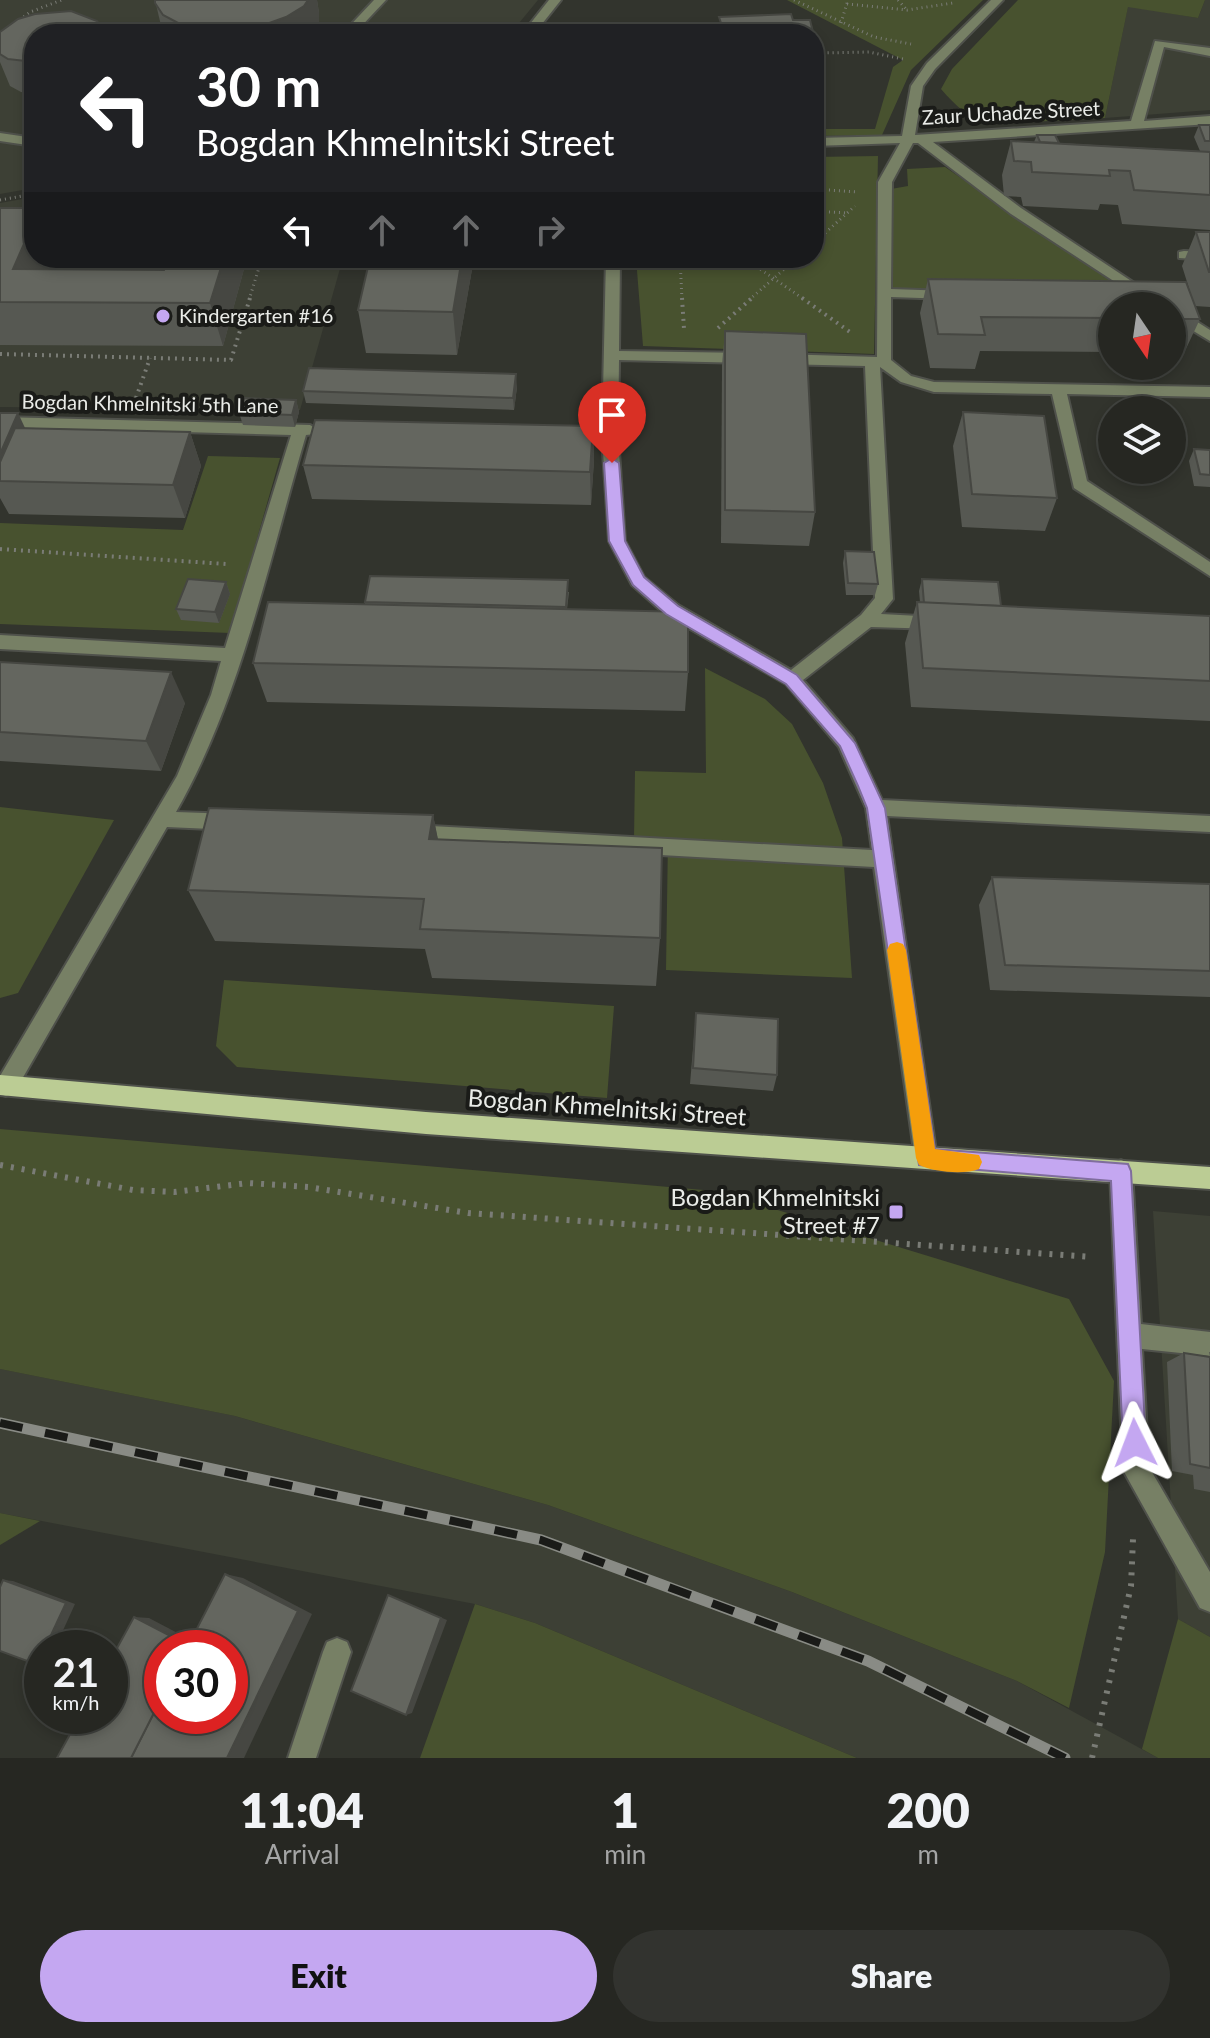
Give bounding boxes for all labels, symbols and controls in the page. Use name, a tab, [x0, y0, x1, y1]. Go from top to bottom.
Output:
text: 30 m	[196, 52, 321, 119]
icon: left	[64, 56, 168, 160]
street label: Zaur Uchadze Street	[921, 95, 1101, 129]
text: Bogdan Khmelnitski Street	[196, 120, 614, 164]
icon: left	[276, 208, 320, 252]
icon: ahead	[360, 208, 404, 252]
icon: ahead	[444, 208, 488, 252]
icon: right	[528, 208, 572, 252]
north arrow	[1098, 292, 1186, 380]
map controls	[1098, 292, 1186, 484]
place label: Kindergarten #16	[179, 303, 333, 327]
marker: Kindergarten #16	[154, 307, 172, 325]
pin	[578, 381, 646, 463]
street label: Bogdan Khmelnitski 5th Lane	[21, 389, 279, 417]
icon: arrive	[590, 393, 634, 437]
button: layers	[1098, 396, 1186, 484]
street label: Bogdan Khmelnitski Street	[467, 1082, 748, 1131]
place label: Bogdan Khmelnitski Street #7	[670, 1182, 880, 1239]
marker: Bogdan Khmelnitski Street #7	[887, 1203, 905, 1221]
position arrow	[1093, 1401, 1177, 1485]
speed limit sign: 30	[144, 1630, 248, 1734]
text: 21	[53, 1648, 99, 1696]
text: km/h	[53, 1690, 99, 1714]
text: 11:04	[240, 1781, 364, 1838]
text: 1	[611, 1781, 639, 1838]
text: 200	[886, 1781, 970, 1838]
text: Arrival	[265, 1838, 340, 1870]
text: min	[604, 1838, 646, 1870]
text: m	[917, 1838, 939, 1870]
button: Exit	[40, 1930, 597, 2022]
button: Share	[613, 1930, 1170, 2022]

